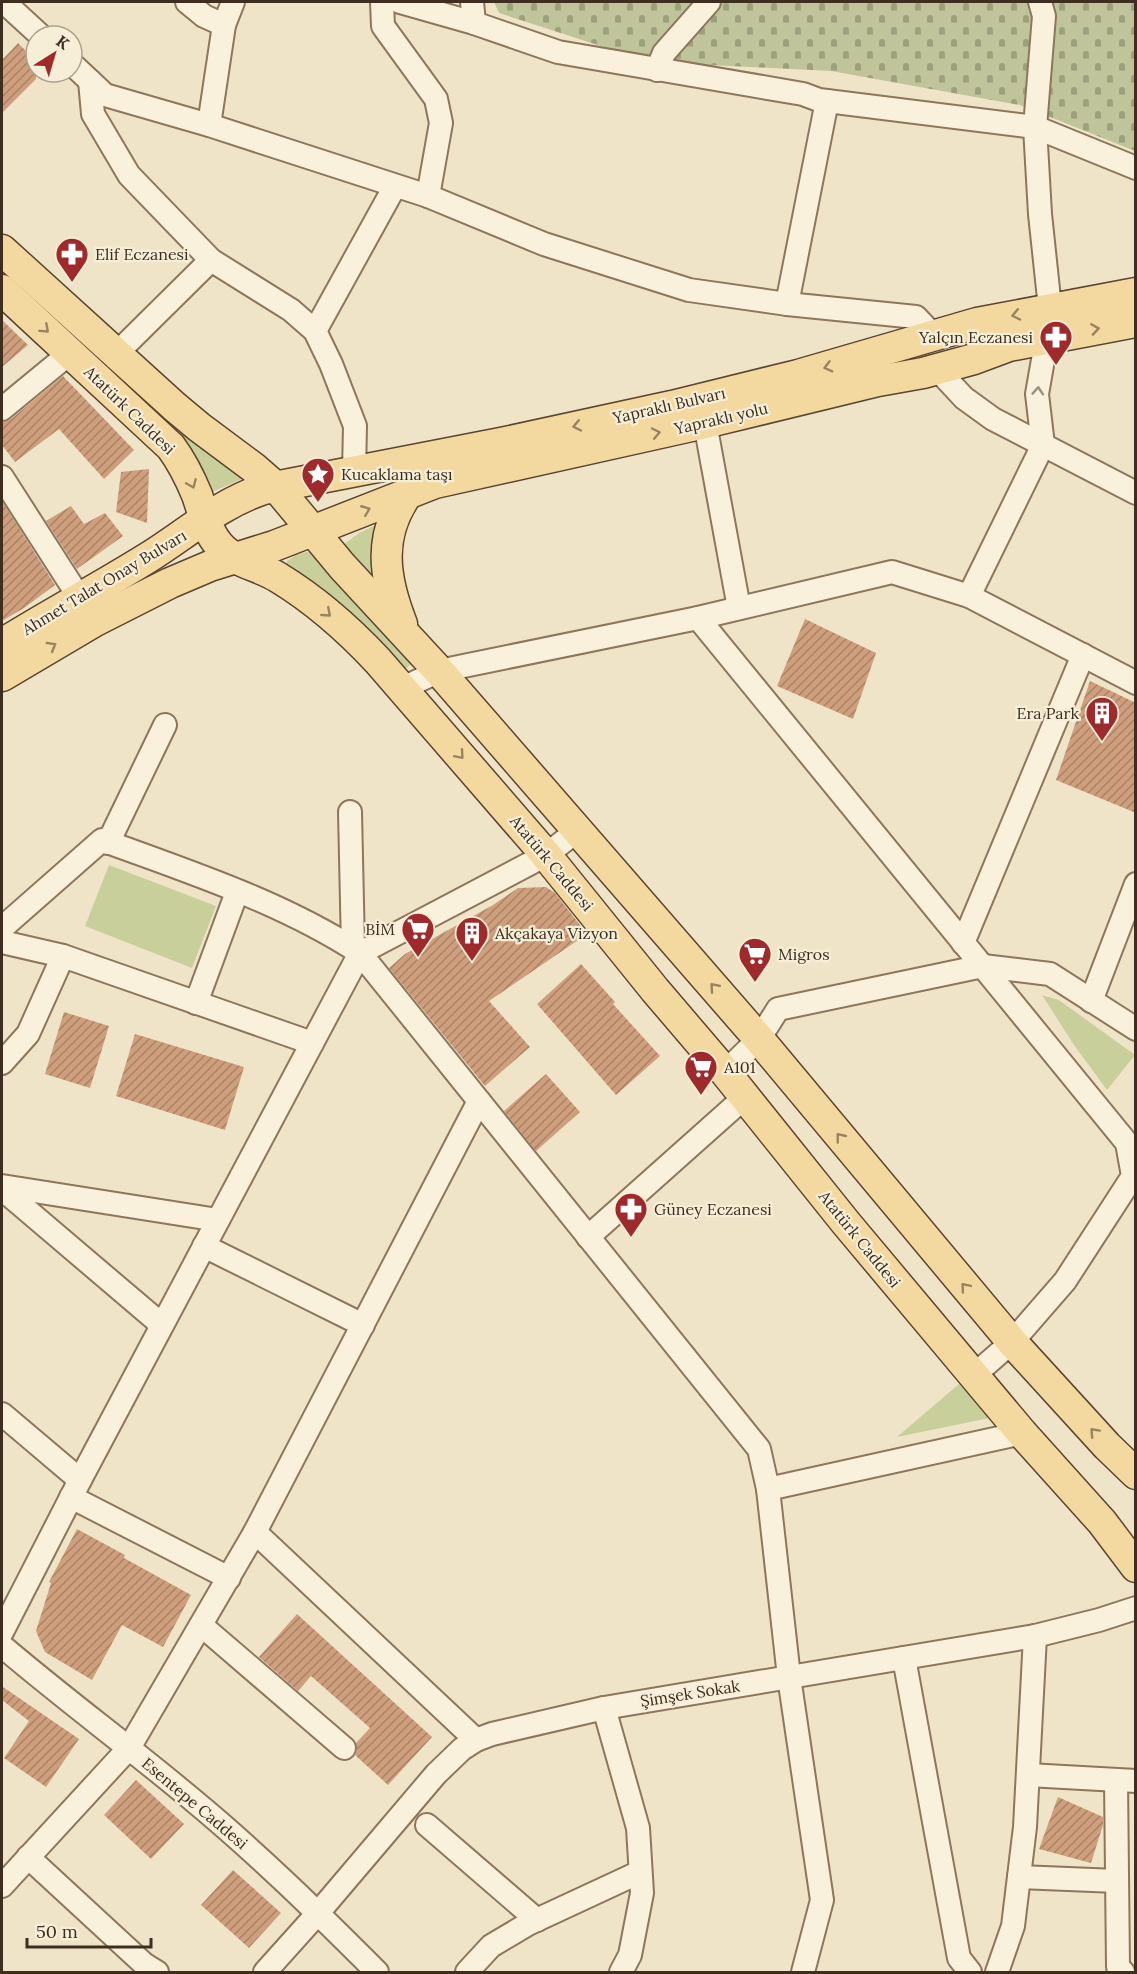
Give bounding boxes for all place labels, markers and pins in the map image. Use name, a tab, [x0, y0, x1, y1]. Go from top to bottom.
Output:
pharmacy icon: Elif Eczanesi	[54, 236, 90, 283]
place label: Elif Eczanesi	[95, 244, 189, 264]
pharmacy icon: Yalçın Eczanesi	[1038, 319, 1074, 366]
place label: Yalçın Eczanesi	[918, 327, 1033, 347]
place icon: Kucaklama taşı	[300, 456, 336, 503]
place label: Kucaklama taşı	[341, 464, 452, 484]
building icon: Era Park	[1084, 695, 1120, 742]
place label: Era Park	[1016, 703, 1079, 723]
supermarket icon: BİM	[400, 911, 436, 958]
building icon: Akçakaya Vizyon	[454, 915, 490, 962]
place label: BİM	[365, 919, 395, 939]
place label: Akçakaya Vizyon	[494, 923, 618, 943]
supermarket icon: Migros	[737, 936, 773, 983]
place label: Migros	[778, 944, 830, 964]
supermarket icon: A101	[683, 1049, 719, 1096]
place label: A101	[723, 1057, 756, 1077]
pharmacy icon: Güney Eczanesi	[613, 1191, 649, 1238]
place label: Güney Eczanesi	[654, 1199, 772, 1219]

